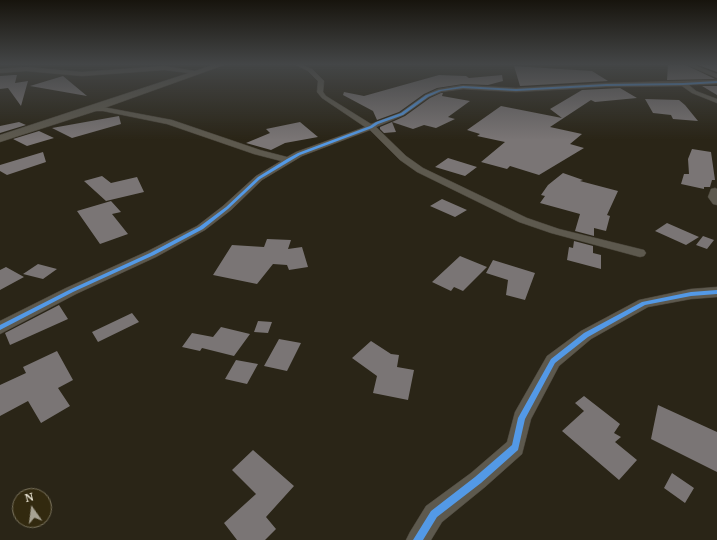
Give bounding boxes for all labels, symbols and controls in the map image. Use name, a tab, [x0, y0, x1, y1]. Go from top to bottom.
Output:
north arrow	[12, 488, 52, 528]
text: N	[24, 490, 35, 505]

